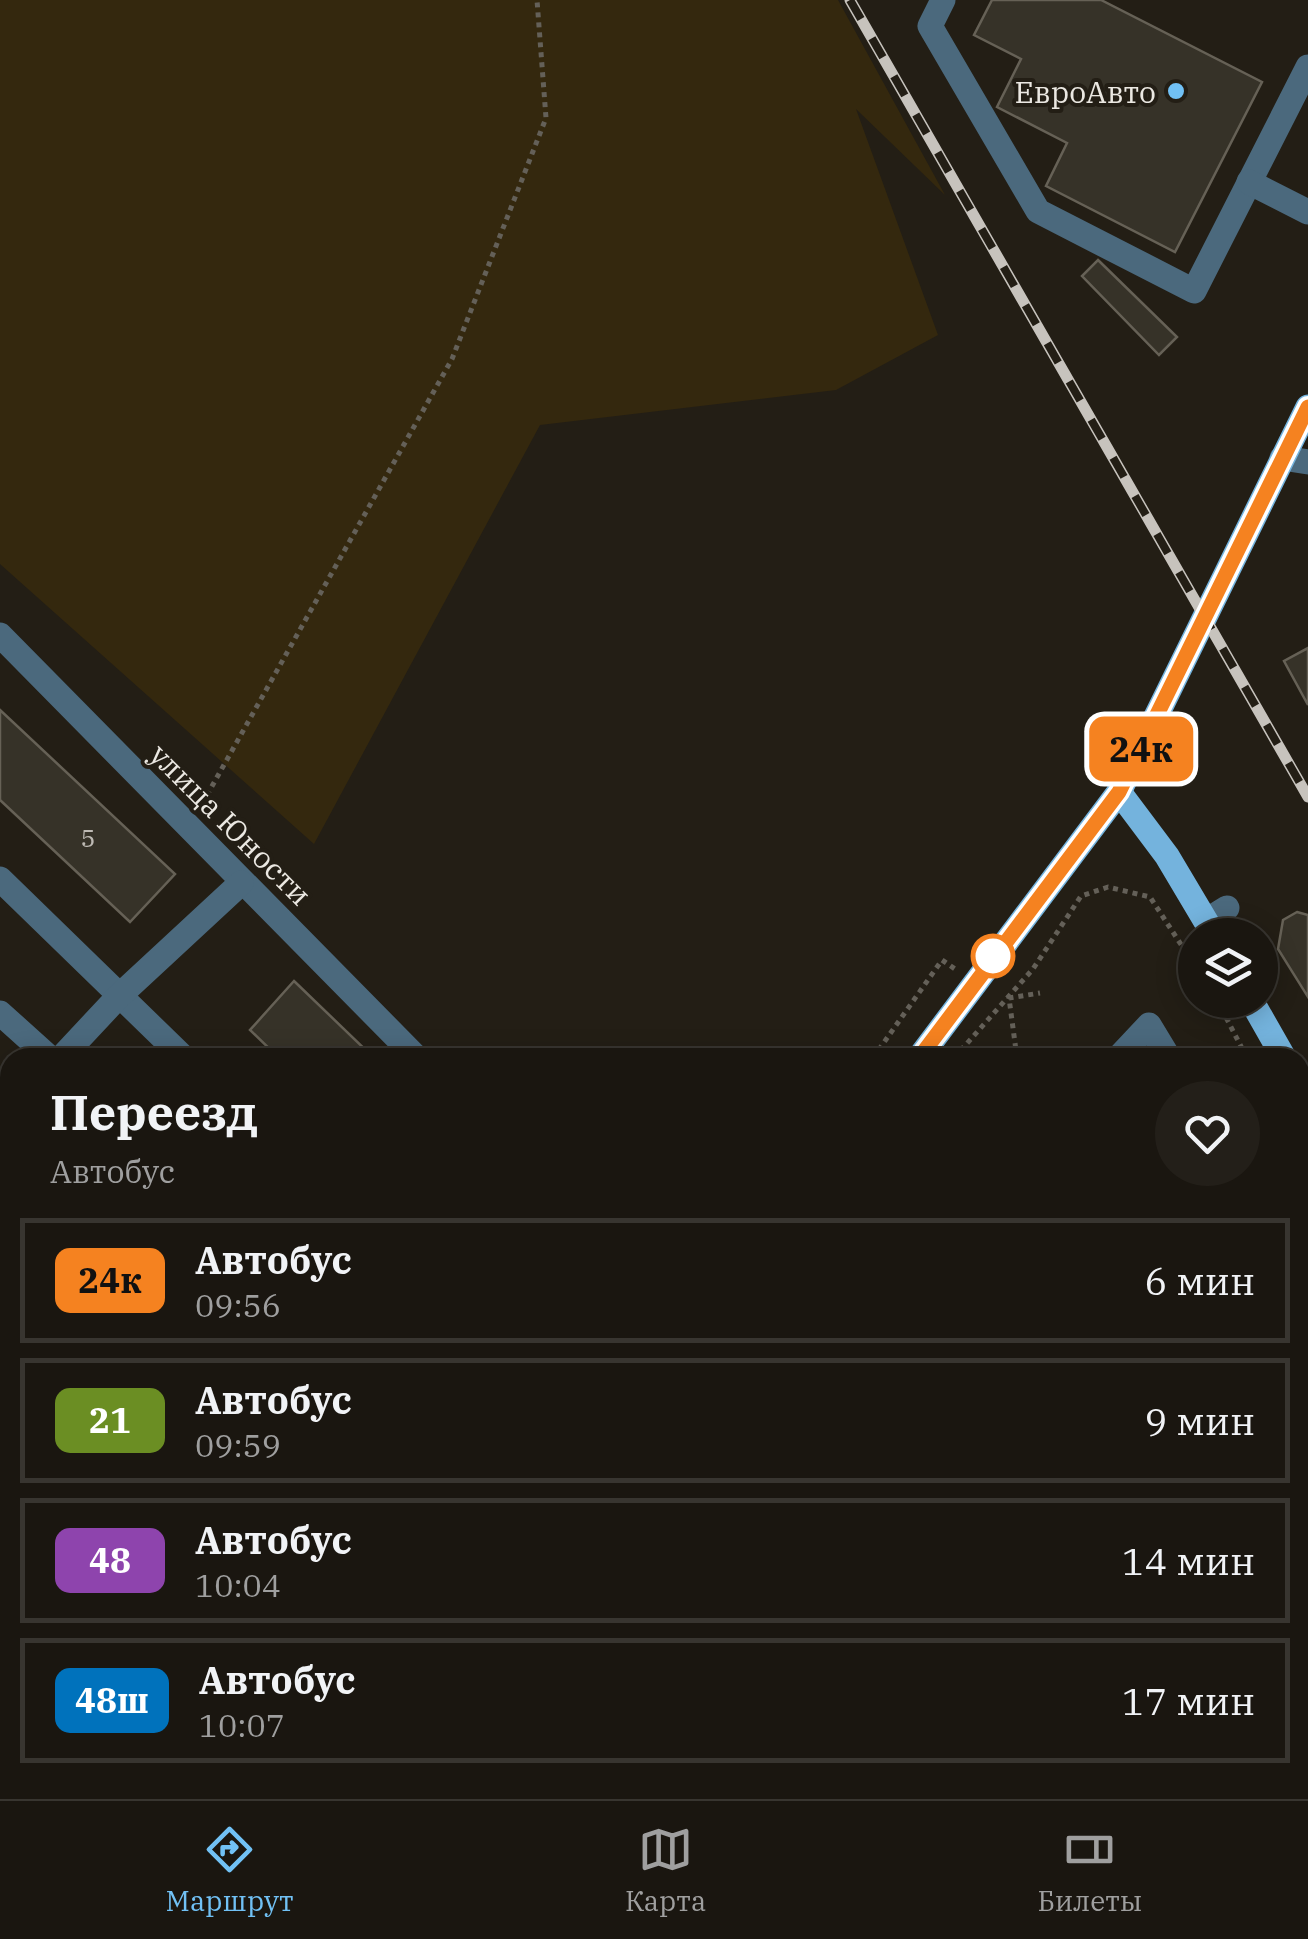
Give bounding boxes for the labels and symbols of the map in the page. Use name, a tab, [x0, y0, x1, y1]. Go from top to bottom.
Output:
place label: ЕвроАвто	[1015, 72, 1156, 111]
marker: ЕвроАвто	[1165, 80, 1187, 102]
line badge: 24к	[1084, 716, 1198, 782]
street label: улица Юности	[142, 735, 320, 913]
house number: 5	[80, 821, 96, 854]
unlabelled marker	[972, 935, 1014, 977]

